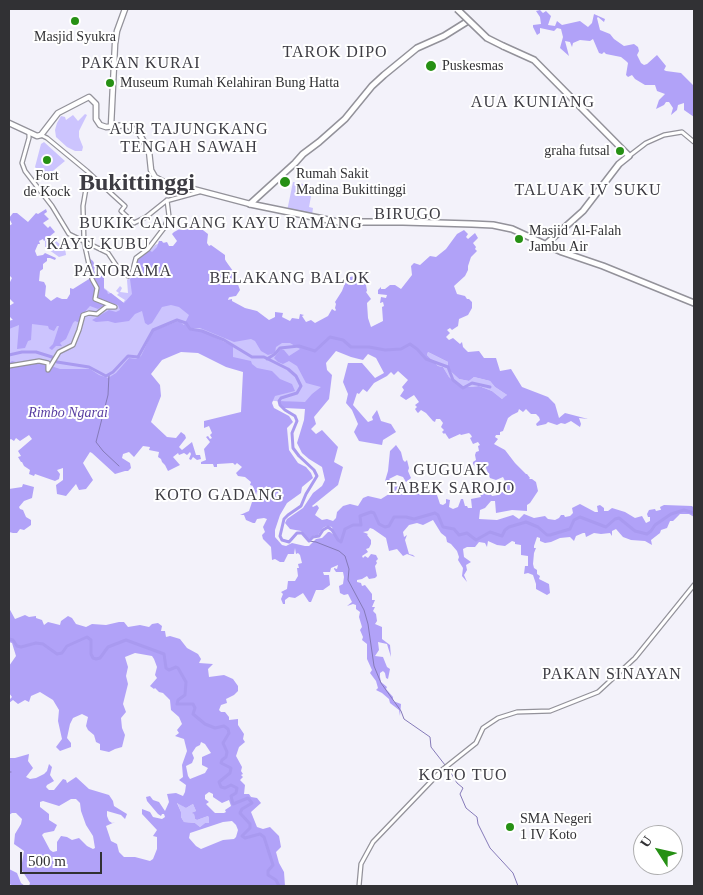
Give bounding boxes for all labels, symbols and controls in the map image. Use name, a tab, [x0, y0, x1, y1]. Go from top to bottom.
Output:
marker: Masjid Syukra	[69, 15, 81, 27]
place label: Masjid Syukra	[34, 29, 116, 45]
district label: TAROK DIPO	[281, 43, 389, 63]
district label: PAKAN KURAI	[80, 54, 202, 74]
place label: Puskesmas	[442, 58, 503, 74]
marker: Puskesmas	[424, 59, 438, 73]
place label: Museum Rumah Kelahiran Bung Hatta	[120, 75, 339, 91]
marker: Museum Rumah Kelahiran Bung Hatta	[104, 77, 116, 89]
district label: AUA KUNIANG	[469, 93, 597, 113]
district label: AUR TAJUNGKANG TENGAH SAWAH	[108, 120, 270, 158]
place label: graha futsal	[544, 143, 610, 159]
marker: graha futsal	[614, 145, 626, 157]
marker: Fort de Kock	[41, 154, 53, 166]
place label: Rumah Sakit Madina Bukittinggi	[296, 166, 406, 198]
place label: Fort de Kock	[23, 168, 71, 200]
district label: Bukittinggi	[79, 170, 195, 198]
marker: Rumah Sakit Madina Bukittinggi	[278, 175, 292, 189]
district label: TALUAK IV SUKU	[513, 181, 663, 201]
district label: BIRUGO	[374, 205, 442, 225]
district label: BUKIK CANGANG KAYU RAMANG	[76, 214, 366, 234]
place label: Masjid Al-Falah Jambu Air	[529, 223, 621, 256]
marker: Masjid Al-Falah Jambu Air	[513, 233, 525, 245]
district label: KAYU KUBU	[45, 235, 151, 255]
district label: PANORAMA	[73, 262, 173, 282]
district label: BELAKANG BALOK	[208, 269, 372, 289]
park label: Rimbo Ngarai	[28, 405, 108, 421]
district label: GUGUAK TABEK SAROJO	[385, 461, 517, 499]
district label: KOTO GADANG	[153, 486, 285, 506]
district label: PAKAN SINAYAN	[541, 665, 683, 685]
district label: KOTO TUO	[417, 766, 509, 786]
place label: SMA Negeri 1 IV Koto	[520, 811, 592, 844]
marker: SMA Negeri 1 IV Koto	[504, 821, 516, 833]
north arrow	[633, 825, 683, 875]
text: U	[637, 833, 655, 850]
scale bar	[22, 842, 105, 874]
text: 500 m	[28, 853, 66, 869]

